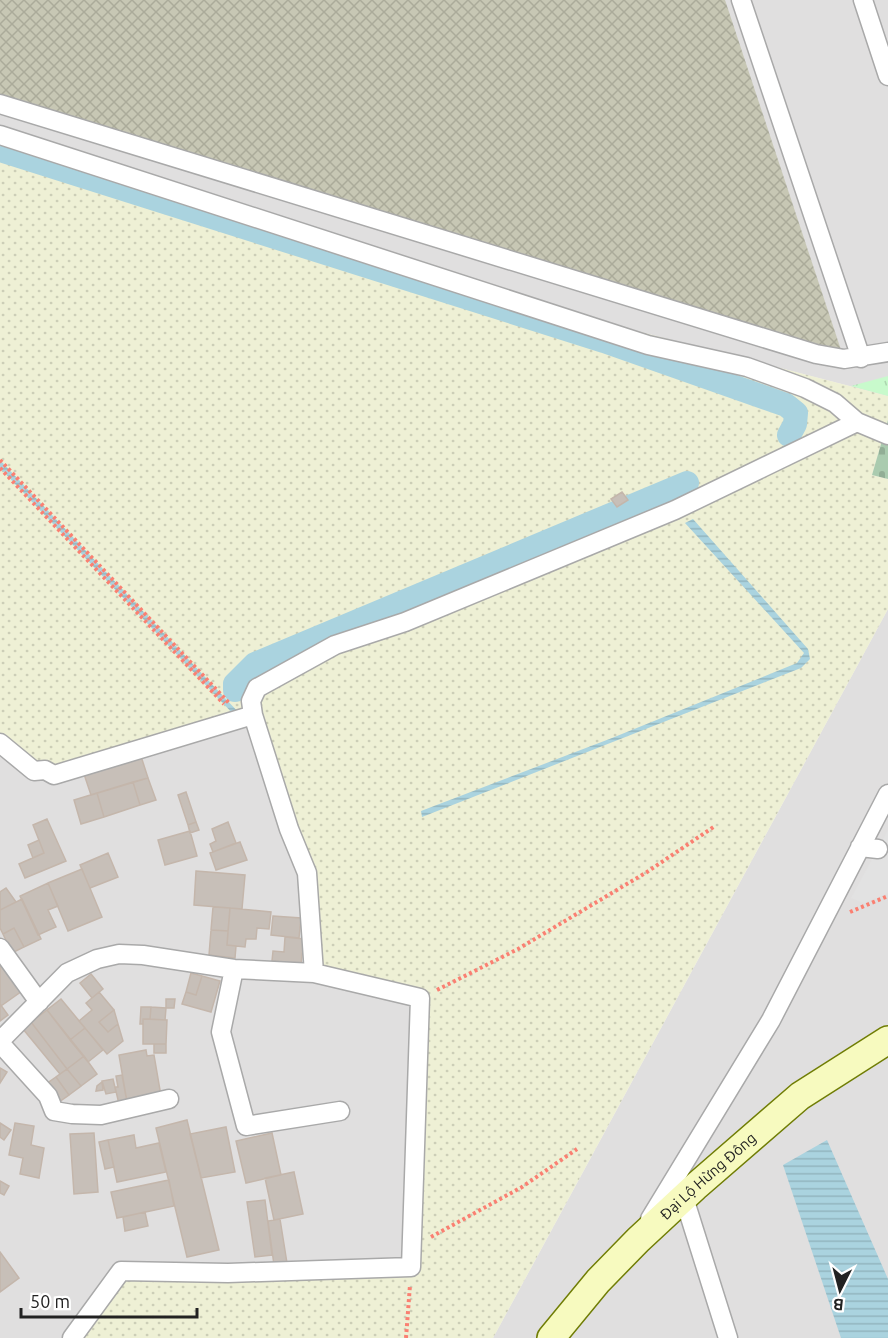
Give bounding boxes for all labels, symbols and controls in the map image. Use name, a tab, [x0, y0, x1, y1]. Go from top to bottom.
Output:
street label: Đại Lộ Hừng Đông	[657, 1129, 759, 1223]
north arrow	[810, 1260, 870, 1320]
scale bar	[21, 1281, 196, 1319]
text: 50 m	[30, 1291, 70, 1311]
text: B	[832, 1295, 845, 1314]

